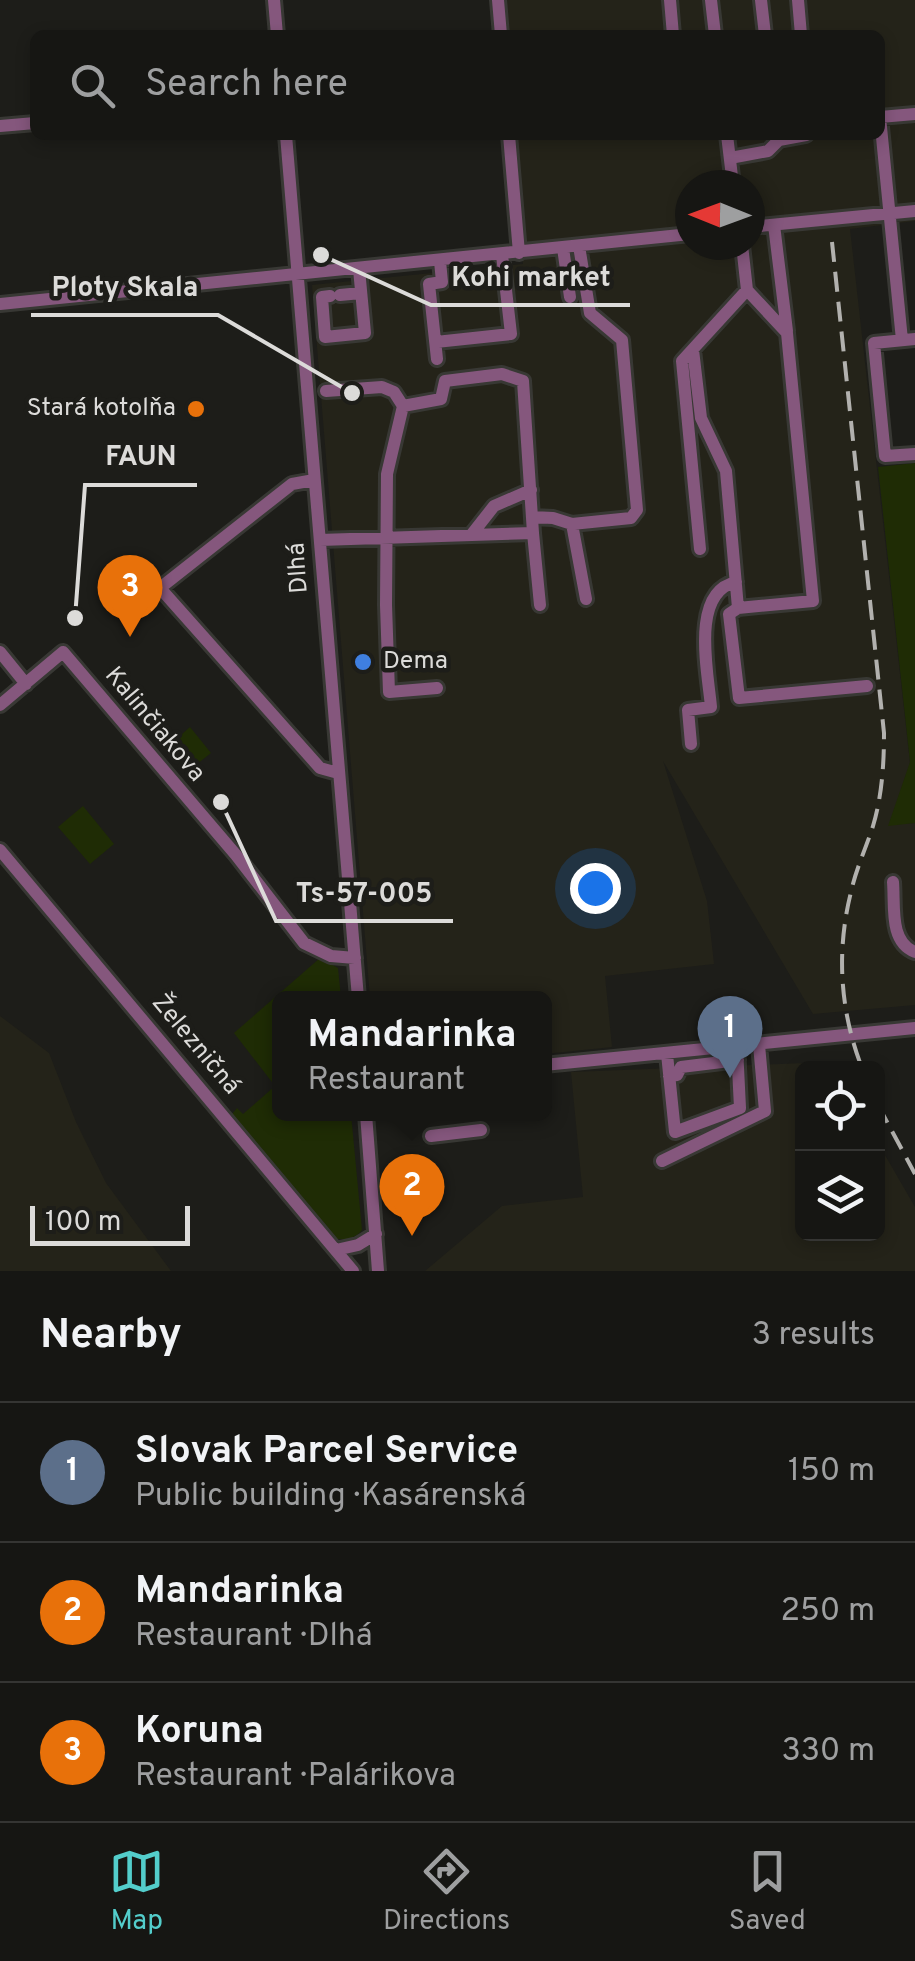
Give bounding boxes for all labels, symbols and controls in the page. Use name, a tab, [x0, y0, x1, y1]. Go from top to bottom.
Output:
search box	[30, 30, 885, 140]
icon: search	[65, 58, 120, 113]
text: Search here	[145, 61, 348, 110]
north arrow	[675, 170, 765, 260]
callout: Kohi market	[431, 247, 630, 305]
callout: Ploty Skala	[31, 257, 218, 315]
text: Kohi market	[451, 261, 611, 297]
text: Ploty Skala	[52, 271, 198, 307]
place label: Stará kotolňa	[27, 393, 176, 425]
marker: Stará kotolňa	[185, 398, 207, 420]
callout: FAUN	[85, 427, 197, 485]
text: FAUN	[105, 440, 177, 476]
street label: Dlhá	[281, 542, 317, 594]
pin: 3	[98, 554, 162, 637]
place label: Dema	[383, 646, 448, 678]
marker: Dema	[352, 651, 374, 673]
street label: Kalinčiakova	[97, 661, 211, 789]
callout: Ts-57-005	[276, 863, 453, 921]
your location	[570, 863, 621, 914]
text: Ts-57-005	[296, 877, 432, 913]
street label: Železničná	[144, 987, 247, 1102]
popup	[272, 991, 552, 1121]
pin: 1	[698, 996, 762, 1078]
text: Mandarinka	[308, 1012, 516, 1061]
text: Restaurant	[308, 1061, 465, 1101]
map controls	[795, 1061, 885, 1241]
button: locate	[795, 1061, 885, 1151]
button: layers	[795, 1151, 885, 1241]
pin: 2	[380, 1154, 444, 1236]
scale bar	[30, 1201, 190, 1246]
text: 100 m	[45, 1205, 121, 1241]
text: Nearby	[40, 1310, 182, 1363]
text: 3 results	[752, 1316, 875, 1356]
text: Slovak Parcel Service	[135, 1428, 518, 1477]
text: 1	[66, 1452, 79, 1492]
text: 150 m	[788, 1452, 875, 1492]
text: Public building · Kasárenská	[135, 1477, 526, 1517]
text: Mandarinka	[135, 1568, 344, 1617]
text: 2	[63, 1592, 82, 1632]
text: 250 m	[780, 1592, 875, 1632]
text: Restaurant · Dlhá	[135, 1617, 373, 1657]
text: Koruna	[135, 1708, 264, 1757]
text: 3	[63, 1732, 82, 1772]
text: 330 m	[782, 1732, 875, 1772]
text: Restaurant · Palárikova	[135, 1757, 456, 1797]
tab: Map	[109, 1844, 164, 1940]
tab: Directions	[383, 1844, 510, 1940]
tab: Saved	[729, 1844, 806, 1940]

